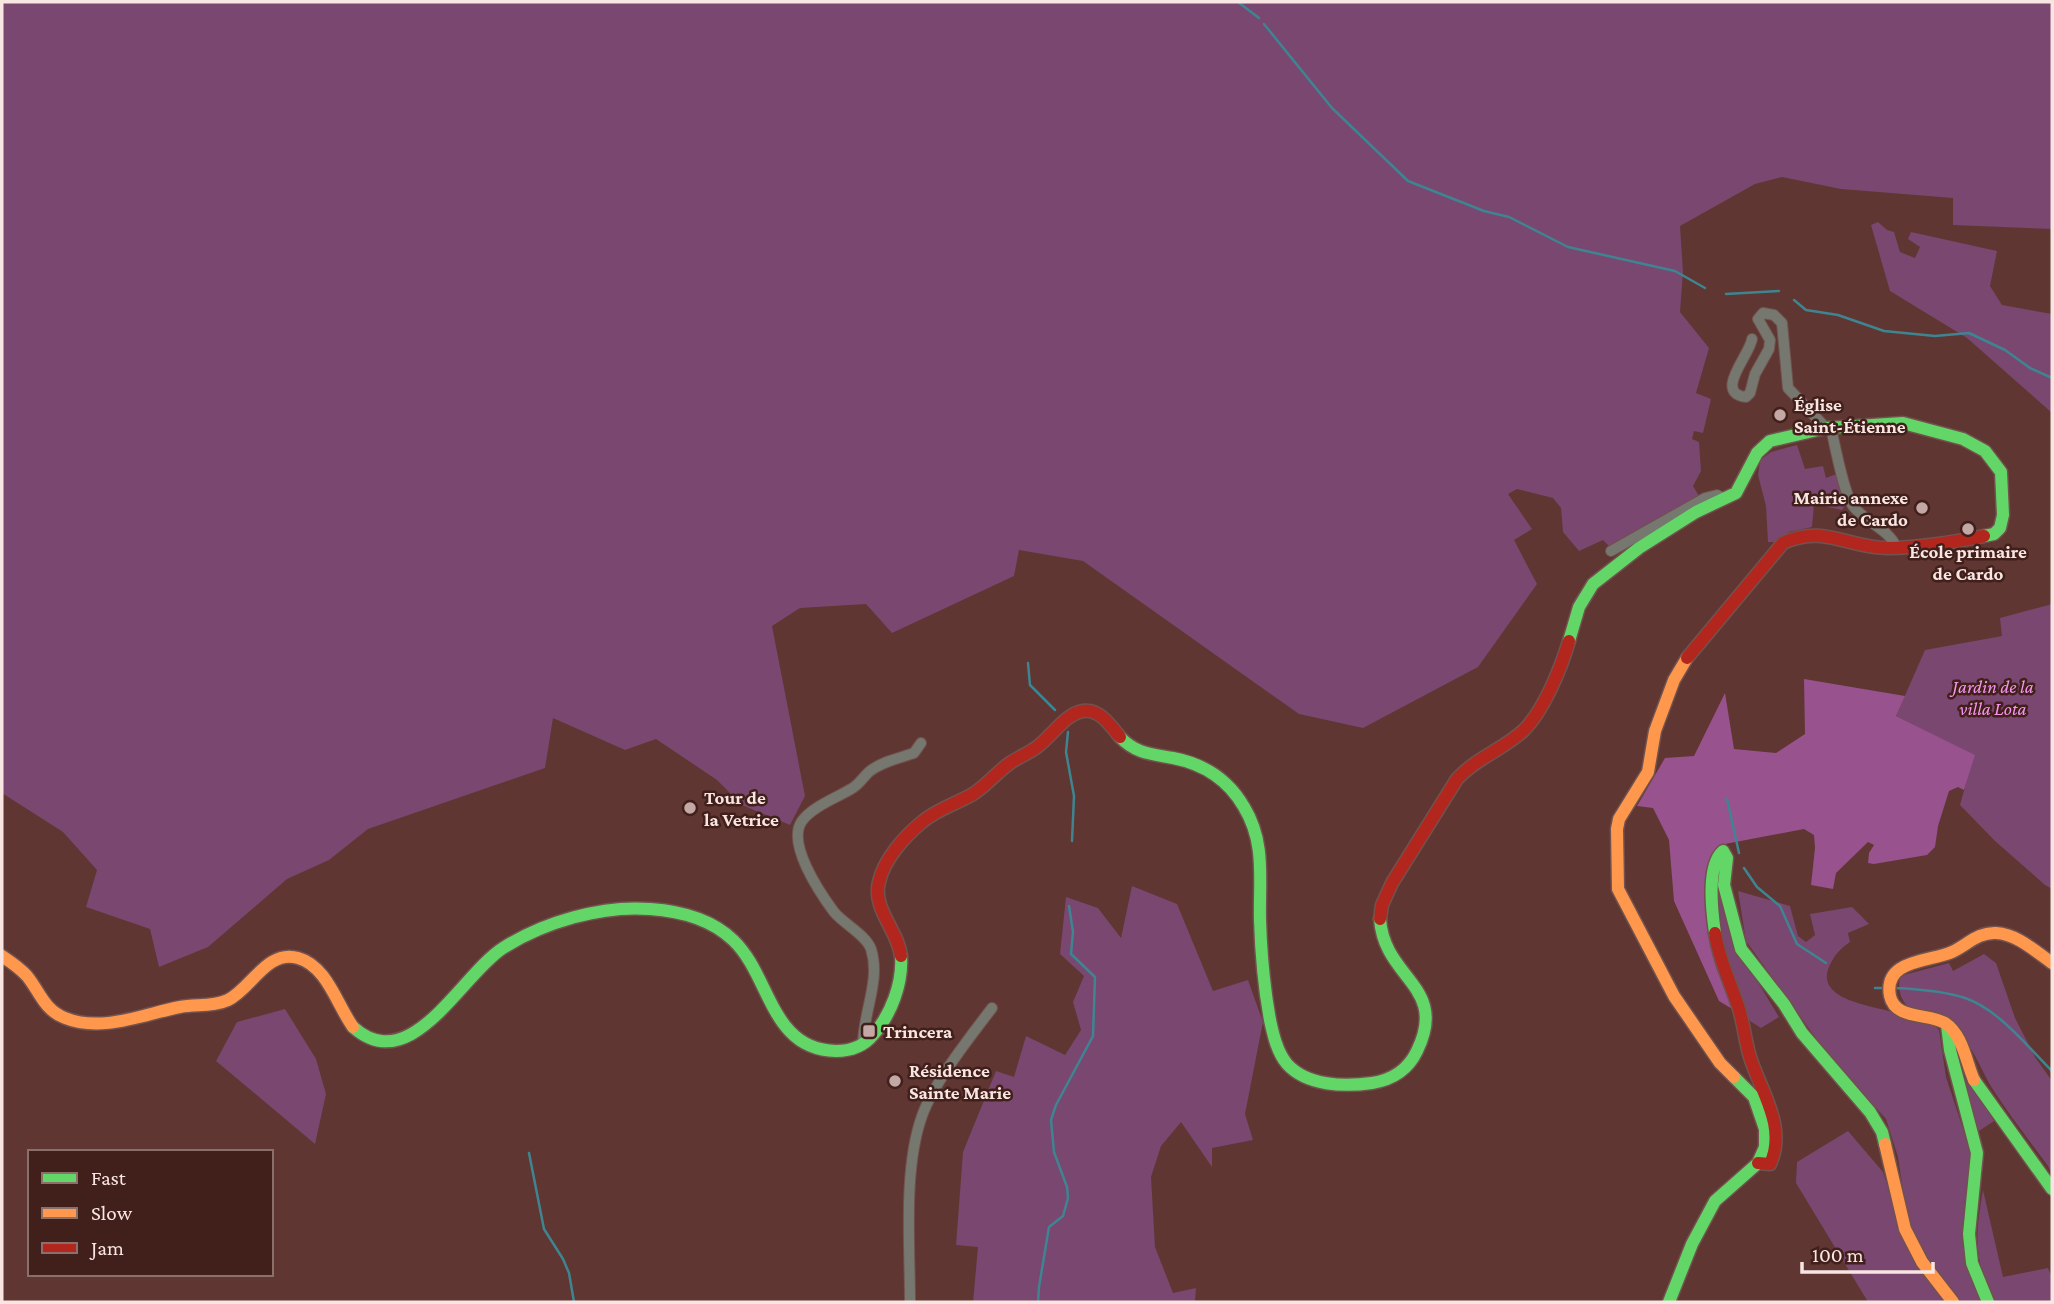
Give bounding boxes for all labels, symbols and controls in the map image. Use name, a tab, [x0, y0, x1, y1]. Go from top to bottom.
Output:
place label: Église Saint-Étienne	[1794, 394, 1906, 437]
marker: Église Saint-Étienne	[1772, 407, 1788, 423]
place label: Mairie annexe de Cardo	[1793, 487, 1908, 530]
marker: Mairie annexe de Cardo	[1914, 500, 1930, 516]
marker: École primaire de Cardo	[1960, 521, 1976, 537]
place label: École primaire de Cardo	[1909, 541, 2027, 584]
park label: Jardin de la villa Lota	[1949, 676, 2034, 719]
place label: Tour de la Vetrice	[704, 787, 779, 830]
marker: Tour de la Vetrice	[682, 800, 698, 816]
place label: Trincera	[883, 1021, 953, 1042]
marker: Trincera	[861, 1023, 877, 1039]
place label: Résidence Sainte Marie	[909, 1060, 1011, 1103]
marker: Résidence Sainte Marie	[887, 1073, 903, 1089]
legend	[28, 1150, 273, 1276]
text: Fast	[91, 1166, 127, 1190]
text: Slow	[91, 1201, 133, 1225]
scale bar	[1802, 1230, 1933, 1274]
text: Jam	[89, 1236, 124, 1260]
text: 100 m	[1812, 1243, 1864, 1267]

